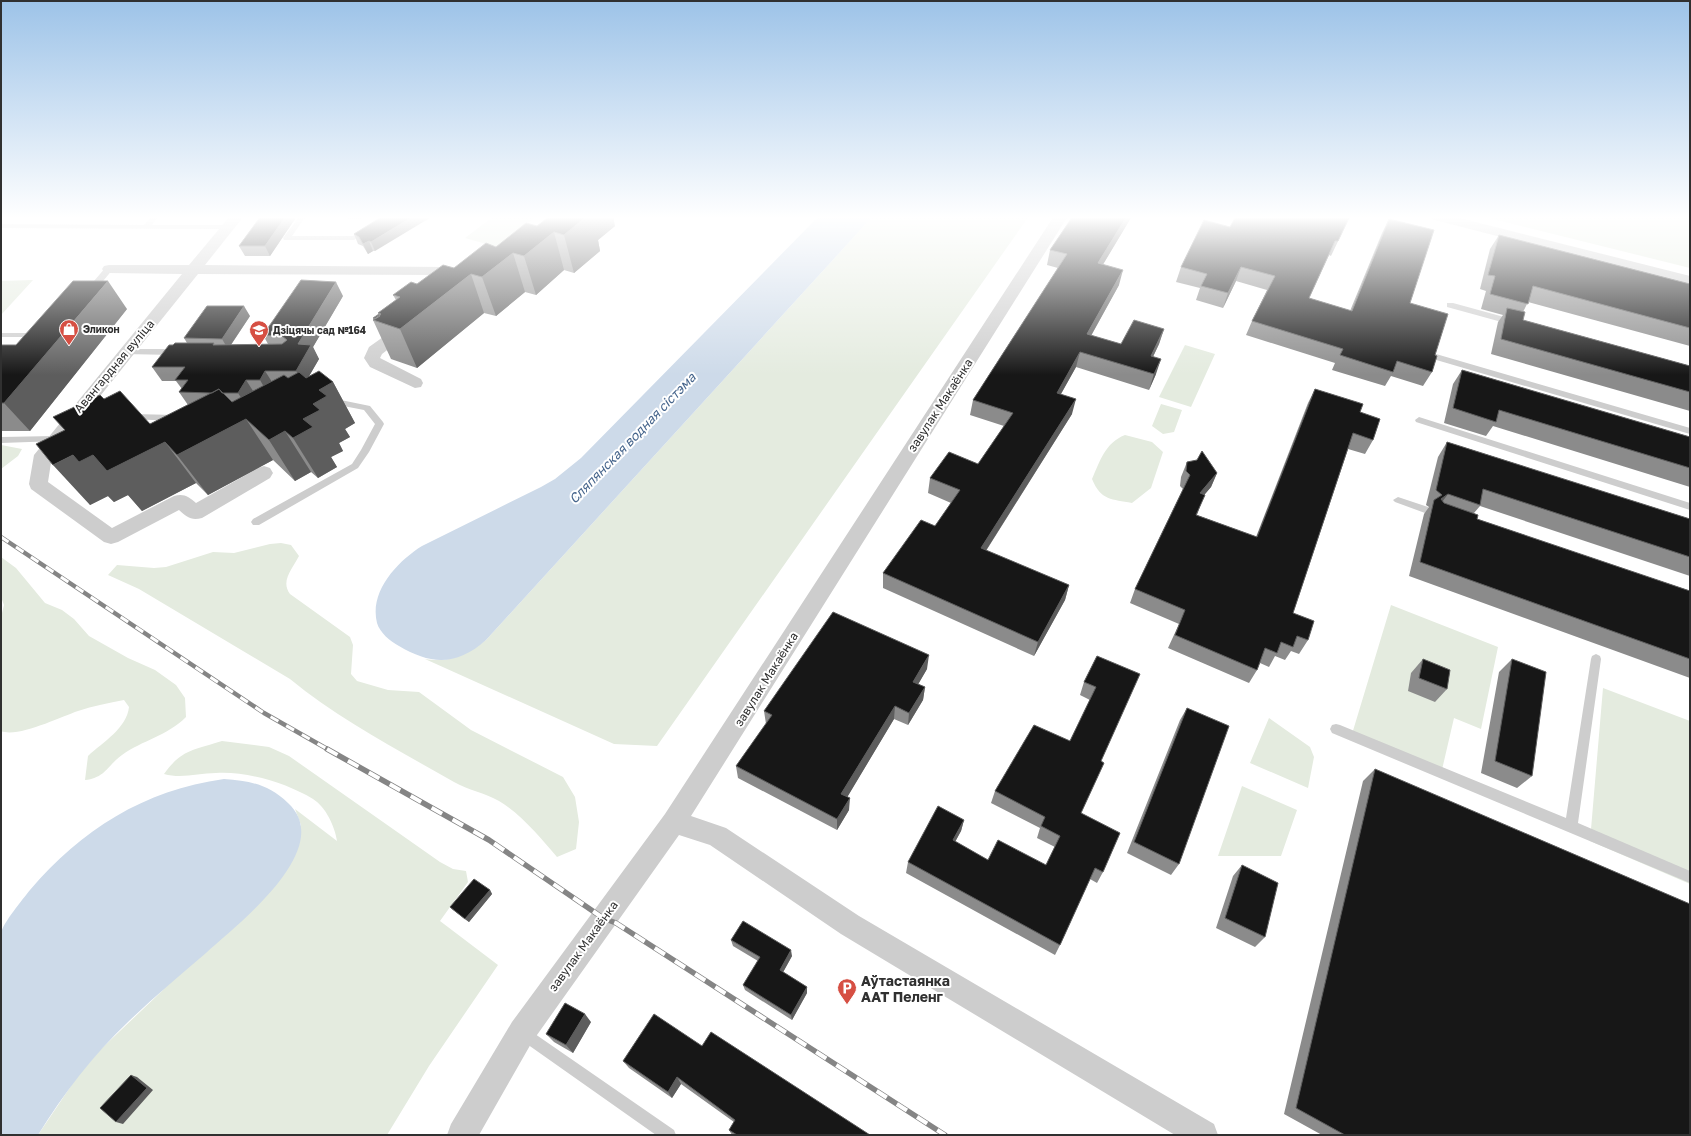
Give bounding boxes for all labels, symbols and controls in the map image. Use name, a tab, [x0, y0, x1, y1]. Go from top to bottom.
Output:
street label: Авангардная вуліца	[71, 316, 157, 416]
shop icon: Эликон	[58, 318, 80, 346]
school or university icon: Дзіцячы сад №164	[248, 319, 270, 347]
place label: Эликон	[83, 323, 120, 335]
place label: Дзіцячы сад №164	[273, 324, 366, 336]
street label: завулак Макаёнка	[904, 355, 976, 455]
water label: Сляпянская водная сістэма	[565, 369, 699, 507]
street label: завулак Макаёнка	[731, 629, 801, 729]
street label: завулак Макаёнка	[545, 898, 621, 994]
place label: Аўтастаянка ААТ Пеленг	[861, 972, 950, 1005]
parking icon: Аўтастаянка ААТ Пеленг	[836, 977, 858, 1005]

